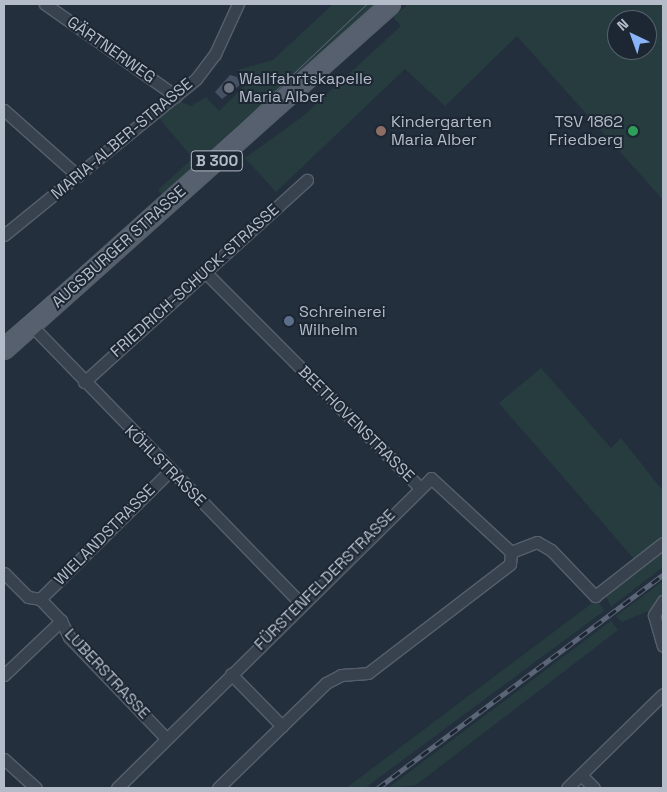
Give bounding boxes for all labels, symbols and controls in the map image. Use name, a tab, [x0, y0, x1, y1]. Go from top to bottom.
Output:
north arrow	[607, 10, 657, 60]
street label: GÄRTNERWEG	[63, 13, 159, 87]
text: N	[613, 15, 632, 34]
place label: Wallfahrtskapelle Maria Alber	[239, 69, 372, 107]
street label: MARIA-ALBER-STRASSE	[48, 74, 196, 204]
marker: Wallfahrtskapelle Maria Alber	[223, 82, 235, 94]
place label: Kindergarten Maria Alber	[391, 112, 492, 150]
place label: TSV 1862 Friedberg	[549, 112, 623, 150]
marker: Kindergarten Maria Alber	[375, 125, 387, 137]
marker: TSV 1862 Friedberg	[627, 125, 639, 137]
road number: B 300	[191, 148, 243, 174]
street label: AUGSBURGER STRASSE	[48, 182, 190, 312]
street label: FRIEDRICH-SCHUCK-STRASSE	[107, 200, 283, 362]
place label: Schreinerei Wilhelm	[299, 302, 386, 340]
marker: Schreinerei Wilhelm	[283, 315, 295, 327]
street label: BEETHOVENSTRASSE	[294, 362, 418, 486]
street label: KÖHLSTRASSE	[120, 421, 210, 511]
street label: WIELANDSTRASSE	[51, 481, 159, 589]
street label: FÜRSTENFELDERSTRASSE	[251, 506, 399, 654]
street label: LUBERSTRASSE	[60, 625, 154, 723]

